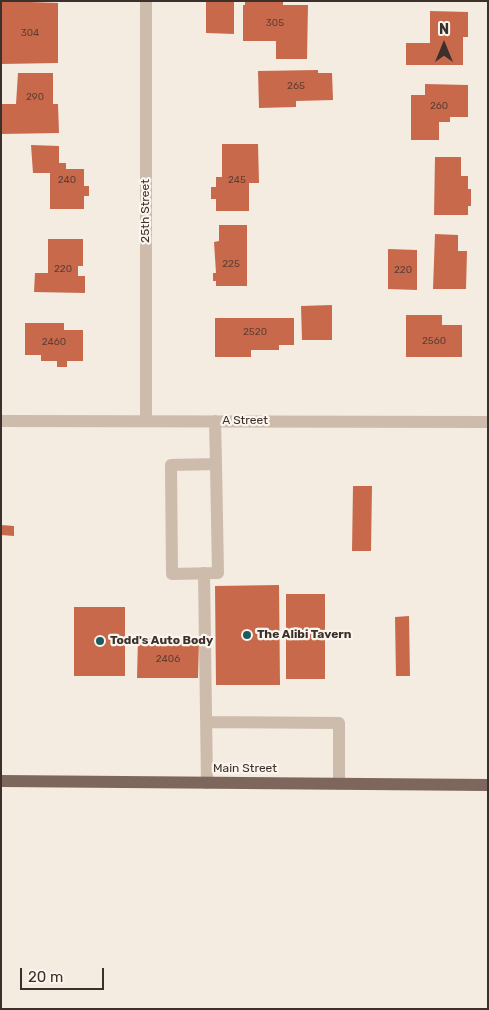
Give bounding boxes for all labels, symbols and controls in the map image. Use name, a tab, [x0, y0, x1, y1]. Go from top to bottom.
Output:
house number: 305	[266, 17, 284, 29]
north arrow	[419, 20, 469, 70]
text: N	[439, 21, 449, 38]
house number: 304	[21, 27, 39, 39]
house number: 265	[287, 80, 305, 92]
house number: 290	[26, 91, 44, 103]
house number: 260	[430, 100, 448, 112]
house number: 240	[58, 174, 76, 186]
house number: 245	[228, 174, 246, 186]
street label: 25th Street	[139, 179, 153, 243]
house number: 225	[222, 258, 240, 270]
house number: 220	[54, 263, 72, 275]
house number: 220	[394, 264, 412, 276]
house number: 2520	[243, 326, 267, 338]
house number: 2560	[422, 335, 446, 347]
house number: 2460	[42, 336, 66, 348]
street label: A Street	[222, 414, 268, 428]
place label: The Alibi Tavern	[257, 628, 351, 642]
marker: The Alibi Tavern	[241, 629, 253, 641]
place label: Todd's Auto Body	[110, 634, 213, 648]
marker: Todd's Auto Body	[94, 635, 106, 647]
house number: 2406	[156, 653, 180, 665]
street label: Main Street	[213, 762, 277, 776]
scale bar	[22, 958, 106, 990]
text: 20 m	[28, 968, 63, 986]

